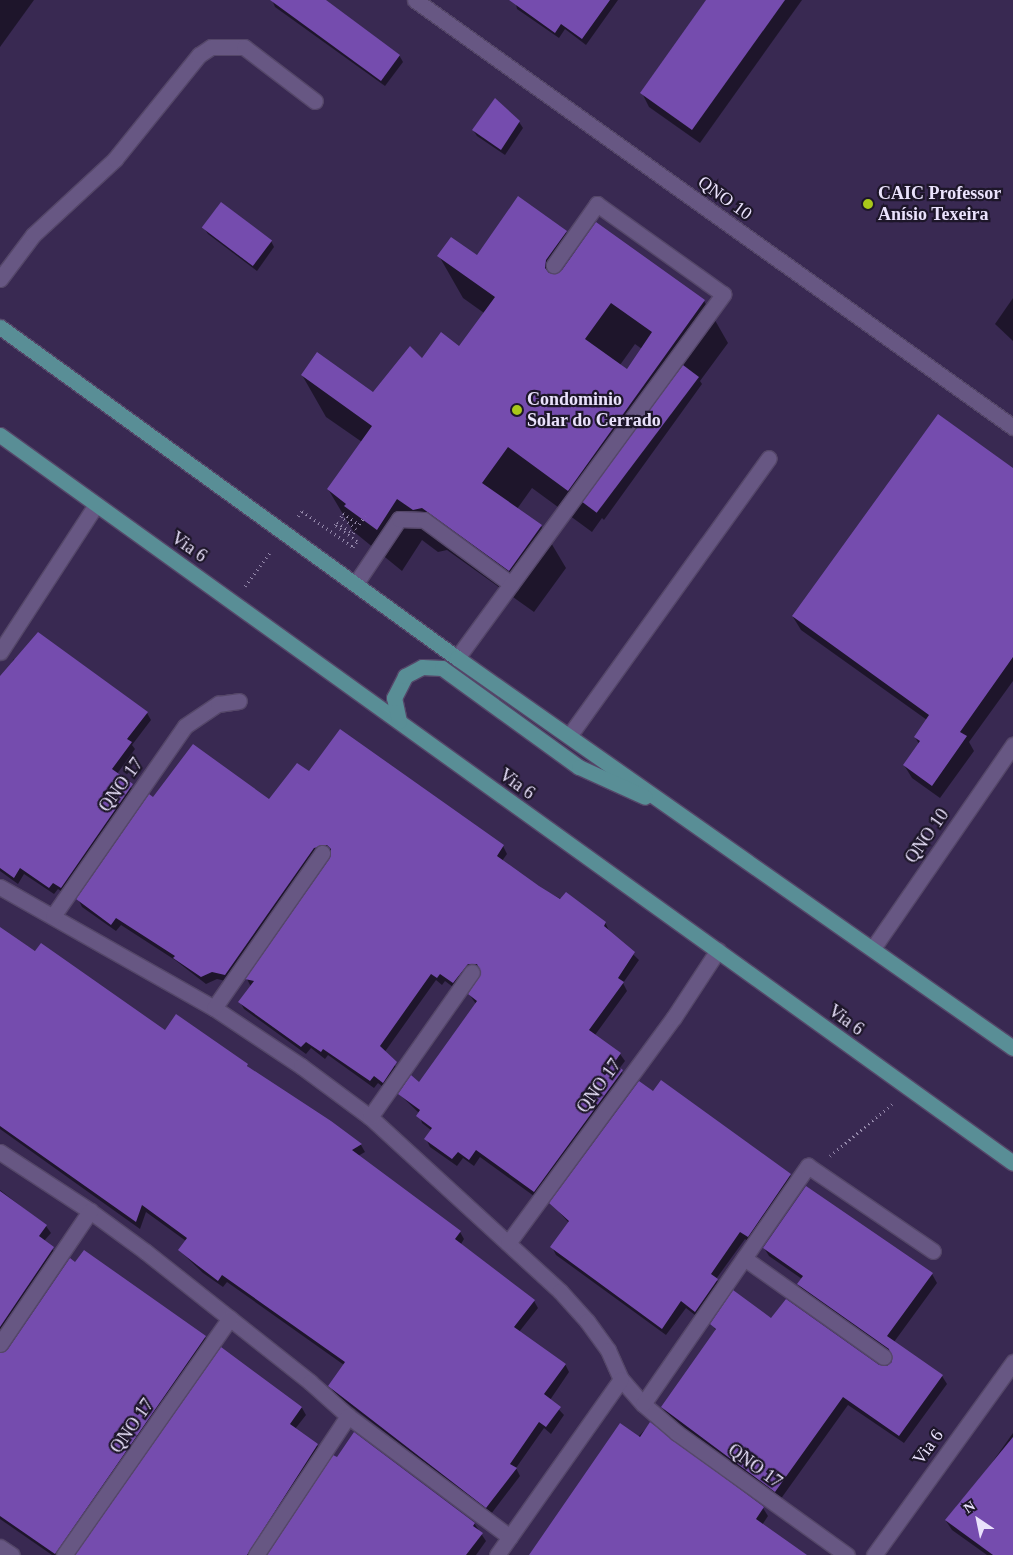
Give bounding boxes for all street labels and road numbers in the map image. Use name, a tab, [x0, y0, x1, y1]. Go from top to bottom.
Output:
street label: QNO 10	[694, 171, 756, 225]
street label: Via 6	[167, 527, 211, 567]
street label: QNO 17	[94, 754, 148, 816]
street label: Via 6	[495, 764, 539, 804]
street label: QNO 10	[901, 805, 953, 867]
street label: Via 6	[824, 1000, 868, 1040]
street label: QNO 17	[572, 1055, 626, 1117]
street label: QNO 17	[106, 1395, 158, 1457]
street label: Via 6	[908, 1425, 948, 1469]
street label: QNO 17	[724, 1439, 786, 1493]

